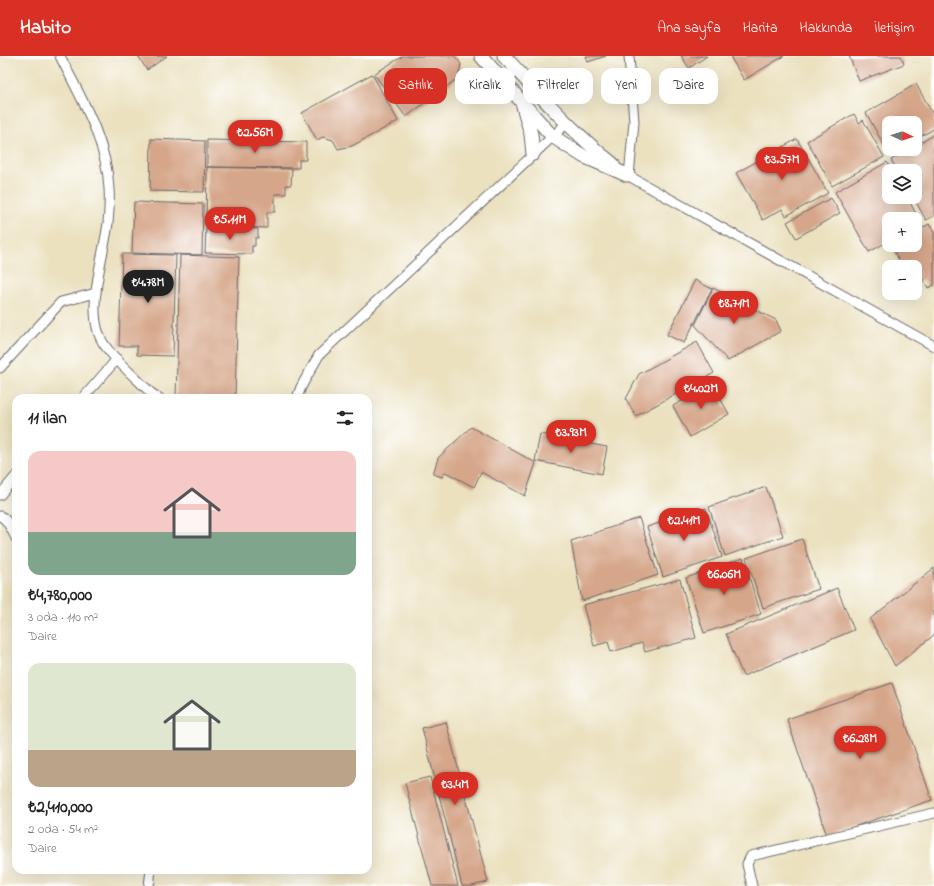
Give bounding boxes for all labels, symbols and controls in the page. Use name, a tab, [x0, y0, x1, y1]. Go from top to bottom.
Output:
text: Habito	[20, 15, 71, 42]
text: Ana sayfa	[658, 18, 721, 39]
text: Harita	[743, 18, 778, 39]
text: Hakkında	[800, 18, 852, 39]
text: İletişim	[874, 18, 914, 39]
chip: Satılık	[384, 68, 447, 104]
chip: Kiralık	[455, 68, 515, 104]
chip: Filtreler	[523, 68, 593, 104]
chip: Yeni	[601, 68, 651, 104]
chip: Daire	[659, 68, 718, 104]
north arrow	[882, 116, 922, 156]
map controls	[882, 116, 922, 300]
pin: ₺2.56M	[222, 120, 288, 154]
text: ₺2.56M	[237, 123, 273, 142]
pin: ₺3.57M	[749, 147, 815, 181]
text: ₺3.57M	[764, 150, 800, 169]
button: layers	[882, 164, 922, 204]
pin: ₺5.11M	[197, 207, 263, 241]
text: ₺5.11M	[214, 210, 246, 229]
button: +	[882, 212, 922, 252]
button: −	[882, 260, 922, 300]
pin: ₺4.78M	[115, 270, 181, 304]
text: ₺4.78M	[132, 273, 164, 292]
pin: ₺8.71M	[701, 291, 767, 325]
text: ₺8.71M	[718, 294, 750, 313]
pin: ₺4.02M	[668, 376, 734, 410]
text: ₺4.02M	[684, 379, 718, 398]
text: 11 ilan	[28, 406, 67, 431]
icon: filters	[334, 407, 356, 429]
pin: ₺3.93M	[538, 420, 604, 454]
text: ₺3.93M	[555, 423, 587, 442]
icon: home	[156, 477, 228, 549]
pin: ₺2.41M	[651, 508, 717, 542]
text: ₺2.41M	[668, 511, 700, 530]
pin: ₺6.06M	[691, 562, 757, 596]
text: ₺6.06M	[707, 565, 741, 584]
text: ₺4,780,000	[28, 583, 92, 608]
text: 3 oda · 110 m²	[28, 608, 98, 627]
text: Daire	[28, 627, 57, 646]
icon: home	[156, 689, 228, 761]
pin: ₺6.28M	[827, 726, 893, 760]
text: ₺6.28M	[843, 729, 877, 748]
pin: ₺3.4M	[427, 772, 483, 806]
text: ₺3.4M	[441, 775, 469, 794]
text: ₺2,410,000	[28, 795, 93, 820]
text: 2 oda · 54 m²	[28, 820, 98, 839]
text: Daire	[28, 839, 57, 858]

